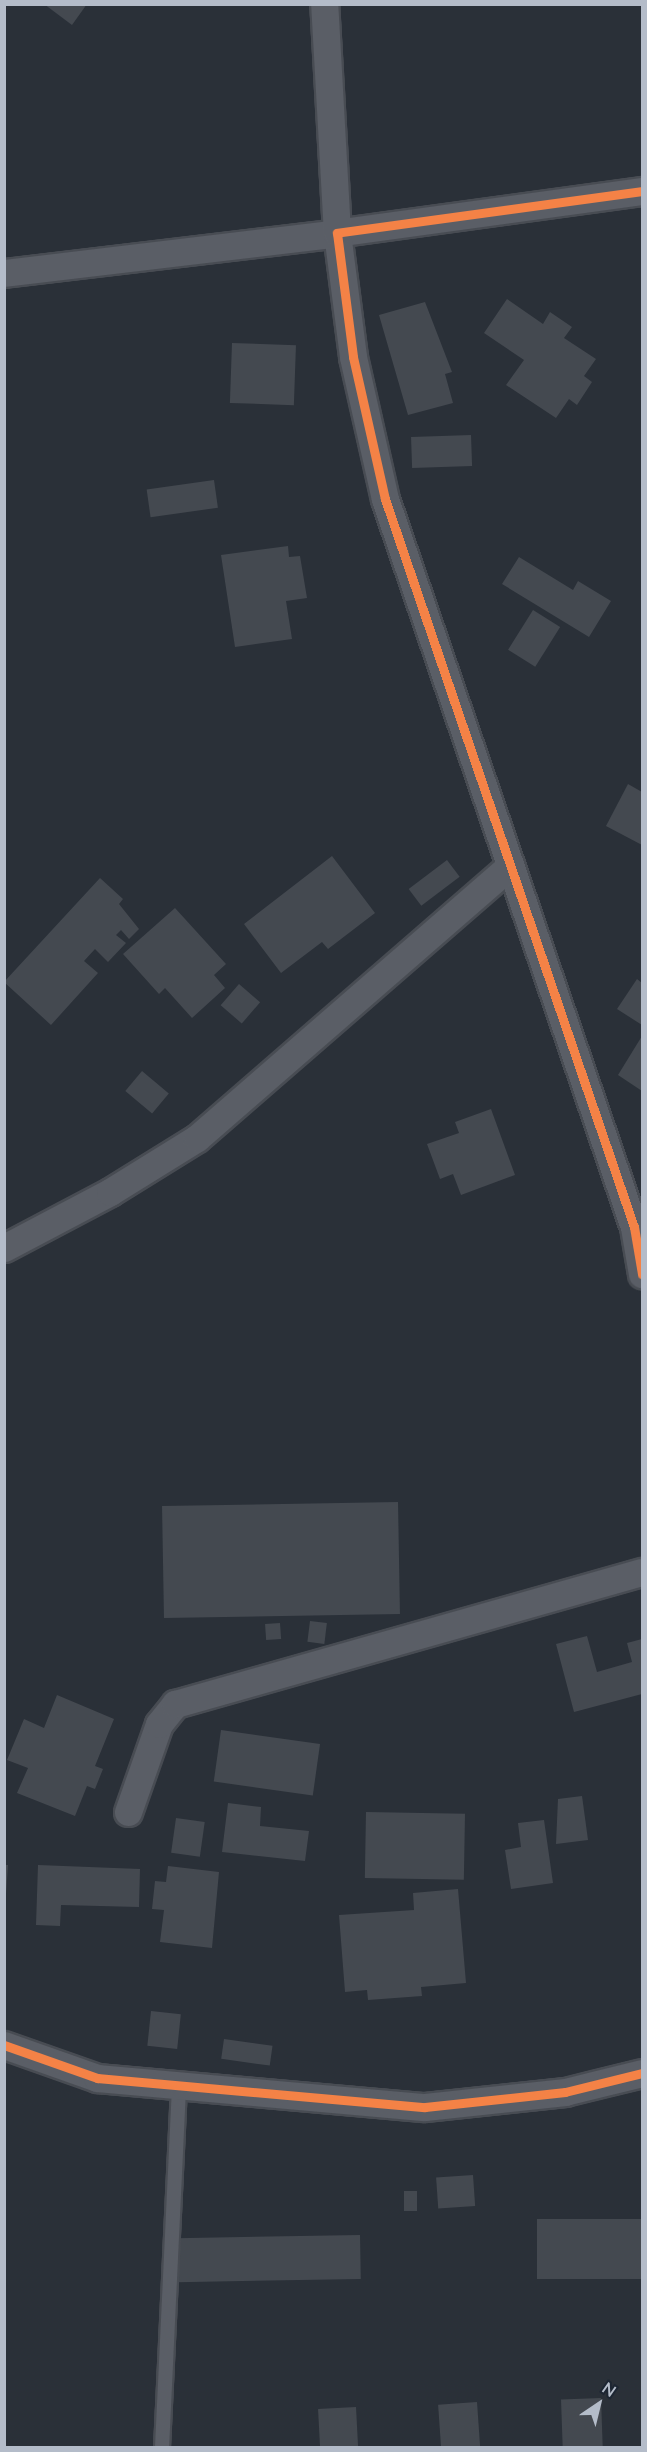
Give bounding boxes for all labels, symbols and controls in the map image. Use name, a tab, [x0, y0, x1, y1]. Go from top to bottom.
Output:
north arrow	[569, 2374, 629, 2434]
text: N	[599, 2378, 620, 2400]

